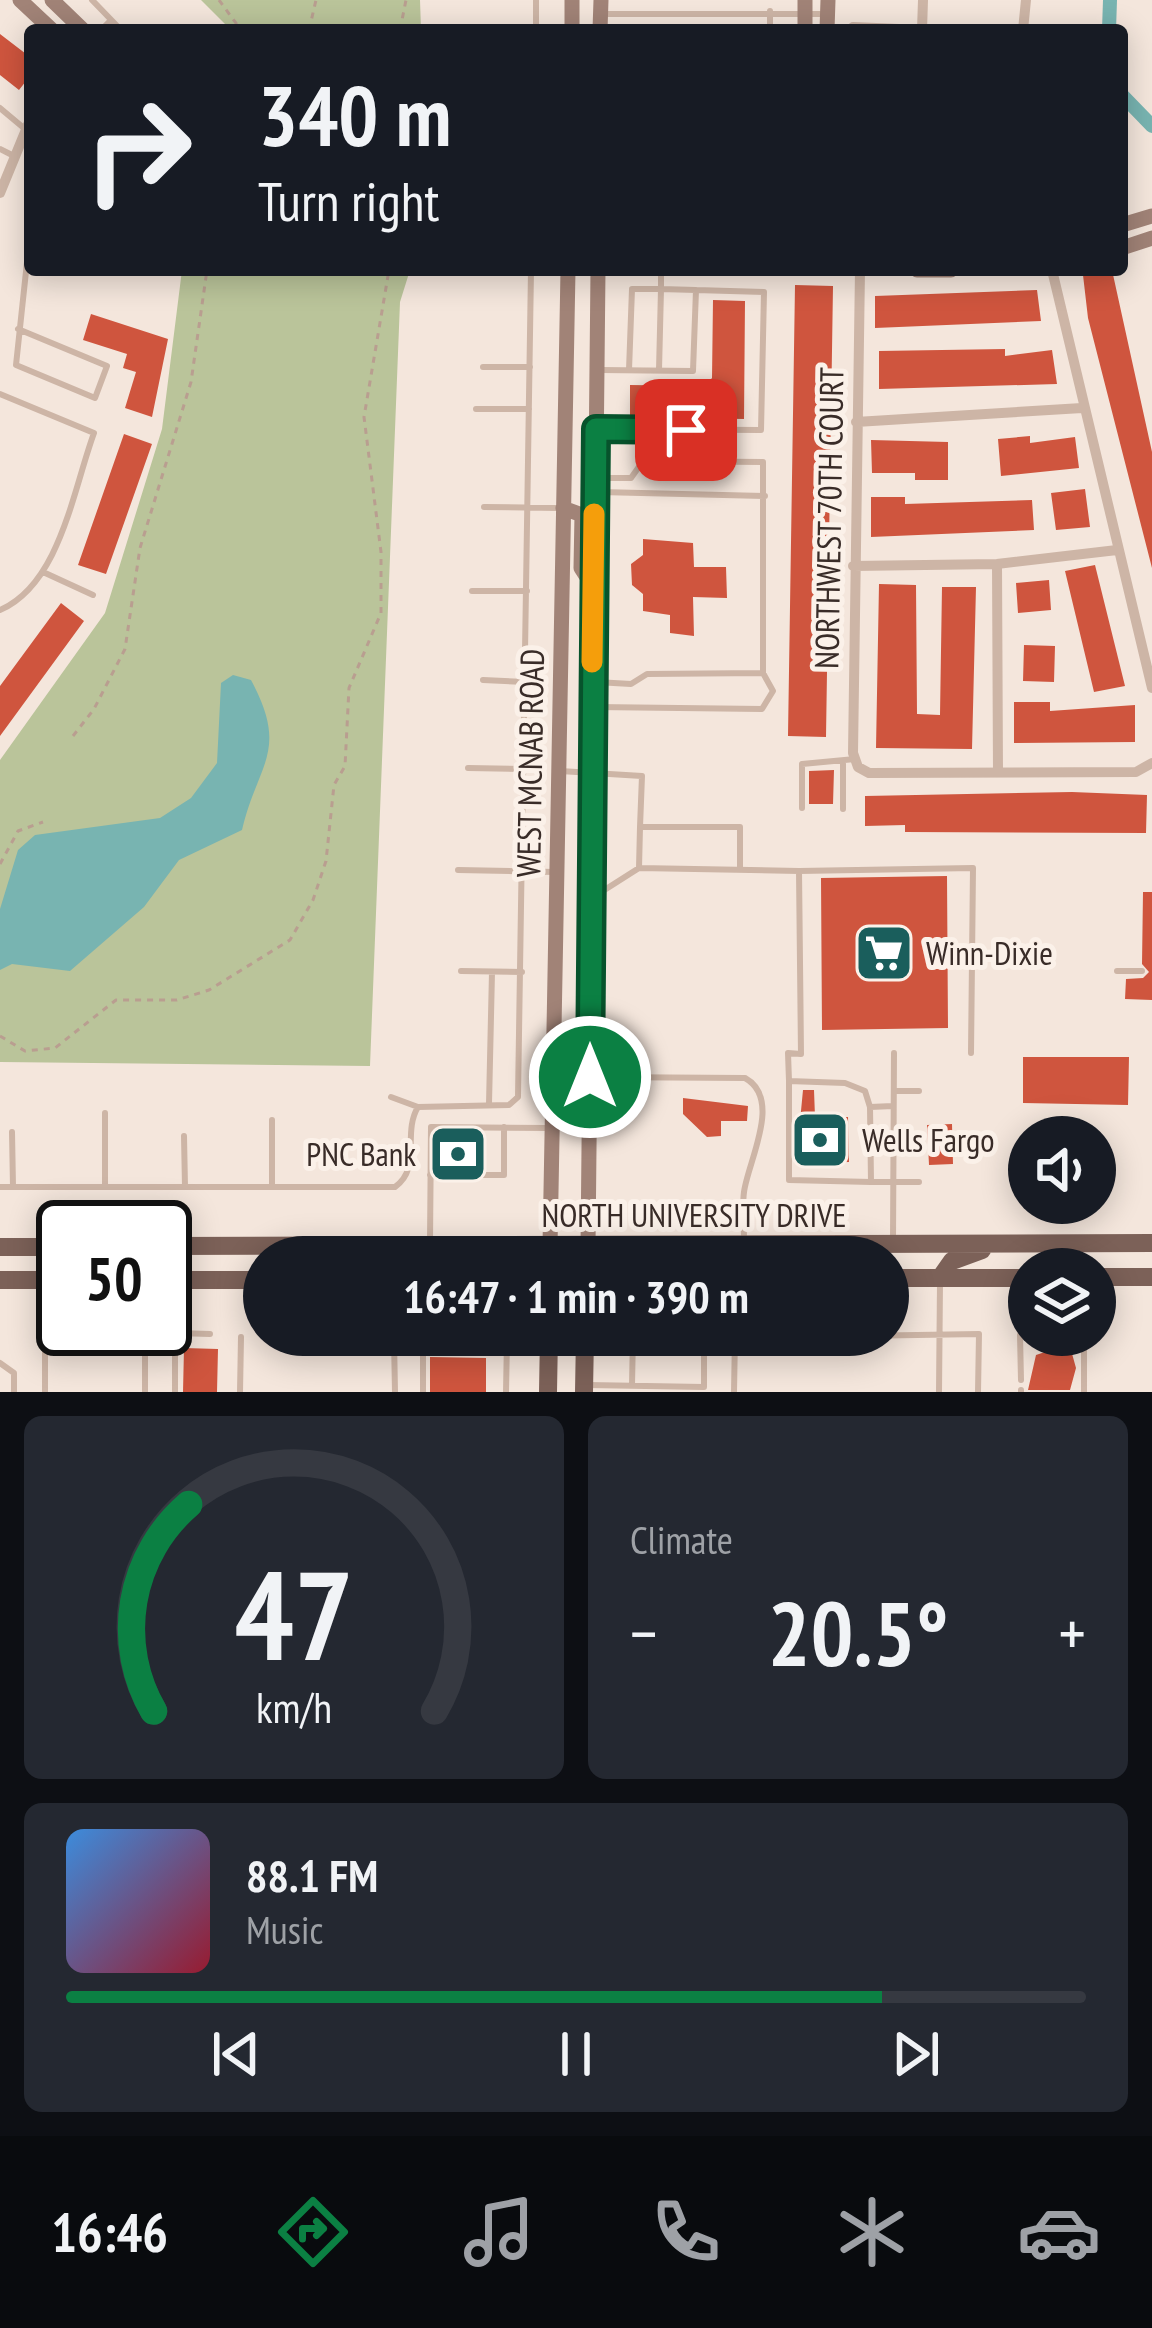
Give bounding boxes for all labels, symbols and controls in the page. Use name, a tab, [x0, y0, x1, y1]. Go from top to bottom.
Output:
text: 340 m	[258, 60, 451, 169]
icon: right	[60, 72, 216, 228]
text: Turn right	[258, 166, 439, 236]
street label: NORTHWEST 70TH COURT	[804, 367, 853, 669]
pin	[635, 379, 737, 481]
icon: arrive	[653, 397, 719, 463]
street label: WEST MCNAB ROAD	[506, 648, 553, 878]
supermarket icon: Winn-Dixie	[853, 922, 915, 984]
place label: Winn-Dixie	[926, 931, 1053, 974]
position arrow	[527, 1014, 653, 1140]
bank icon: Wells Fargo	[789, 1109, 851, 1171]
map controls	[1008, 1116, 1116, 1356]
button: sound	[1008, 1116, 1116, 1224]
place label: Wells Fargo	[862, 1118, 995, 1161]
bank icon: PNC Bank	[427, 1123, 489, 1185]
place label: PNC Bank	[306, 1132, 416, 1175]
street label: NORTH UNIVERSITY DRIVE	[541, 1193, 847, 1236]
speed limit sign: 50	[36, 1200, 192, 1356]
button: layers	[1008, 1248, 1116, 1356]
text: 16:47 · 1 min · 390 m	[403, 1267, 749, 1325]
text: Climate	[630, 1514, 733, 1565]
text: 47	[234, 1533, 354, 1694]
text: 20.5°	[768, 1574, 948, 1691]
text: −	[630, 1590, 657, 1675]
text: +	[1059, 1590, 1086, 1675]
text: km/h	[256, 1678, 332, 1734]
text: 88.1 FM	[246, 1846, 378, 1904]
text: Music	[246, 1904, 323, 1955]
icon: previous	[203, 2021, 269, 2087]
icon: pause	[543, 2021, 609, 2087]
icon: next	[883, 2021, 949, 2087]
icon: directions	[271, 2190, 355, 2274]
icon: music	[457, 2190, 541, 2274]
icon: phone	[644, 2190, 728, 2274]
icon: climate	[830, 2190, 914, 2274]
icon: car	[1017, 2190, 1101, 2274]
text: 16:46	[51, 2197, 168, 2267]

